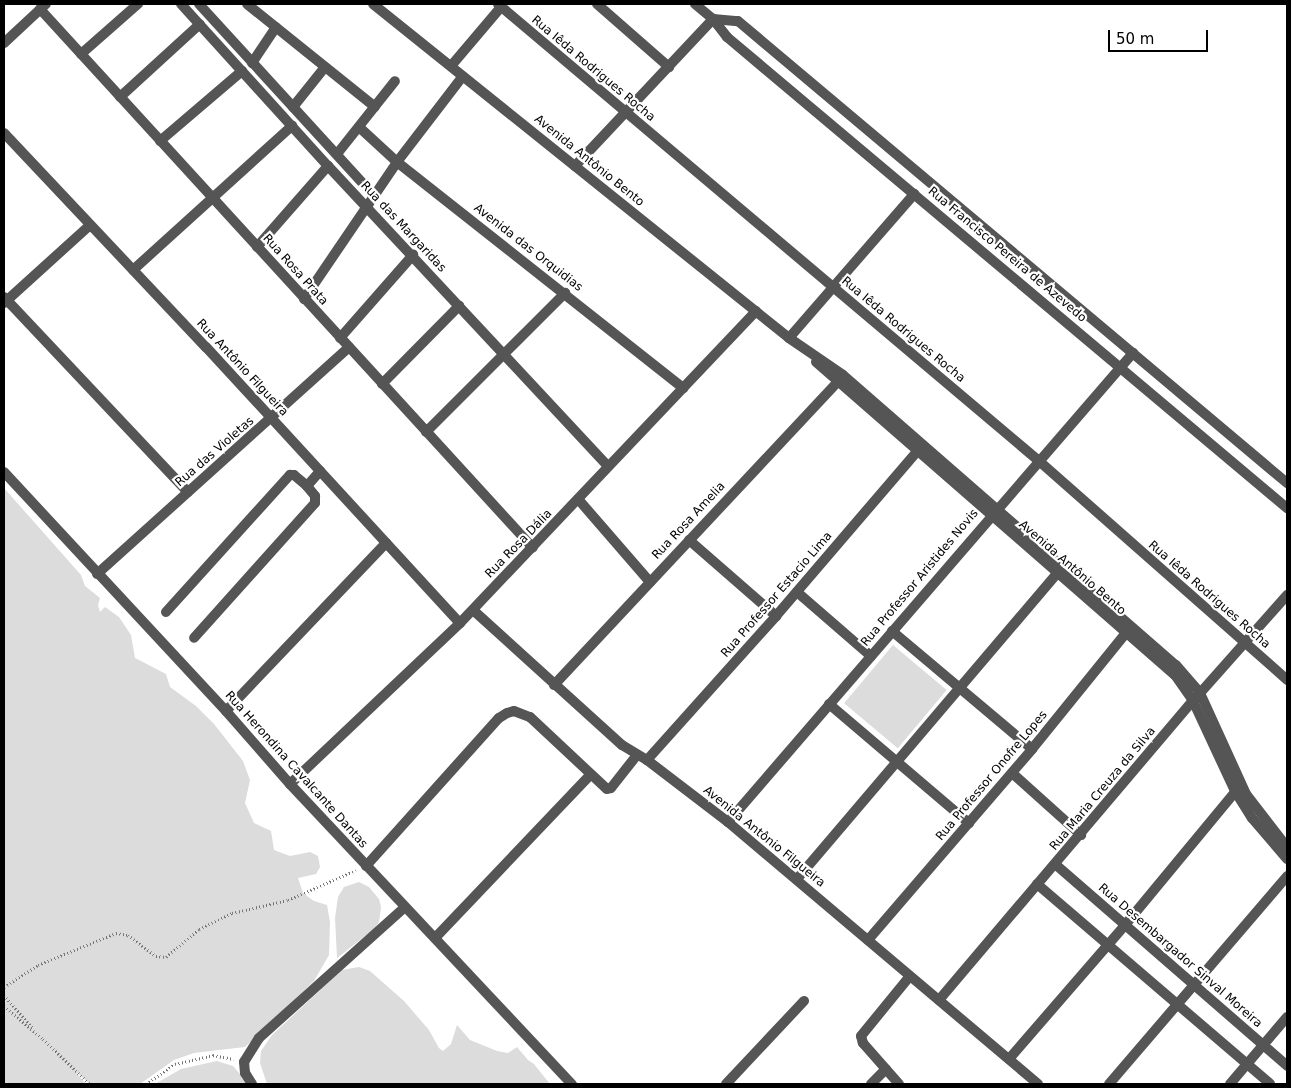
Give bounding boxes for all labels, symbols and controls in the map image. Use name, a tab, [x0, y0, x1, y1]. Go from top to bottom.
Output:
street label: Rua Iêda Rodrigues Rocha	[528, 13, 658, 125]
scale bar	[1111, 20, 1211, 52]
text: 50 m	[1116, 30, 1154, 48]
street label: Avenida Antônio Bento	[531, 112, 647, 210]
street label: Rua das Margaridas	[357, 179, 449, 275]
street label: Rua Francisco Pereira de Azevedo	[925, 184, 1089, 326]
street label: Avenida das Orquidias	[471, 201, 585, 295]
street label: Rua Rosa Prata	[259, 232, 331, 308]
street label: Rua Iêda Rodrigues Rocha	[838, 274, 968, 386]
street label: Rua Antônio Filgueira	[193, 316, 291, 420]
street label: Rua das Violetas	[173, 414, 257, 490]
street label: Rua Rosa Amelia	[649, 479, 729, 563]
street label: Rua Professor Aristides Novis	[858, 506, 982, 650]
street label: Rua Rosa Dália	[483, 507, 555, 581]
street label: Avenida Antônio Bento	[1016, 518, 1128, 618]
street label: Rua Professor Estacio Lima	[718, 529, 836, 661]
street label: Rua Iêda Rodrigues Rocha	[1145, 538, 1273, 652]
street label: Rua Herondina Cavalcante Dantas	[222, 689, 370, 851]
street label: Rua Professor Onofre Lopes	[933, 708, 1051, 844]
street label: Rua Maria Creuza da Silva	[1047, 724, 1159, 854]
street label: Avenida Antônio Filgueira	[700, 783, 828, 891]
street label: Rua Desembargador Sinval Moreira	[1095, 881, 1265, 1031]

